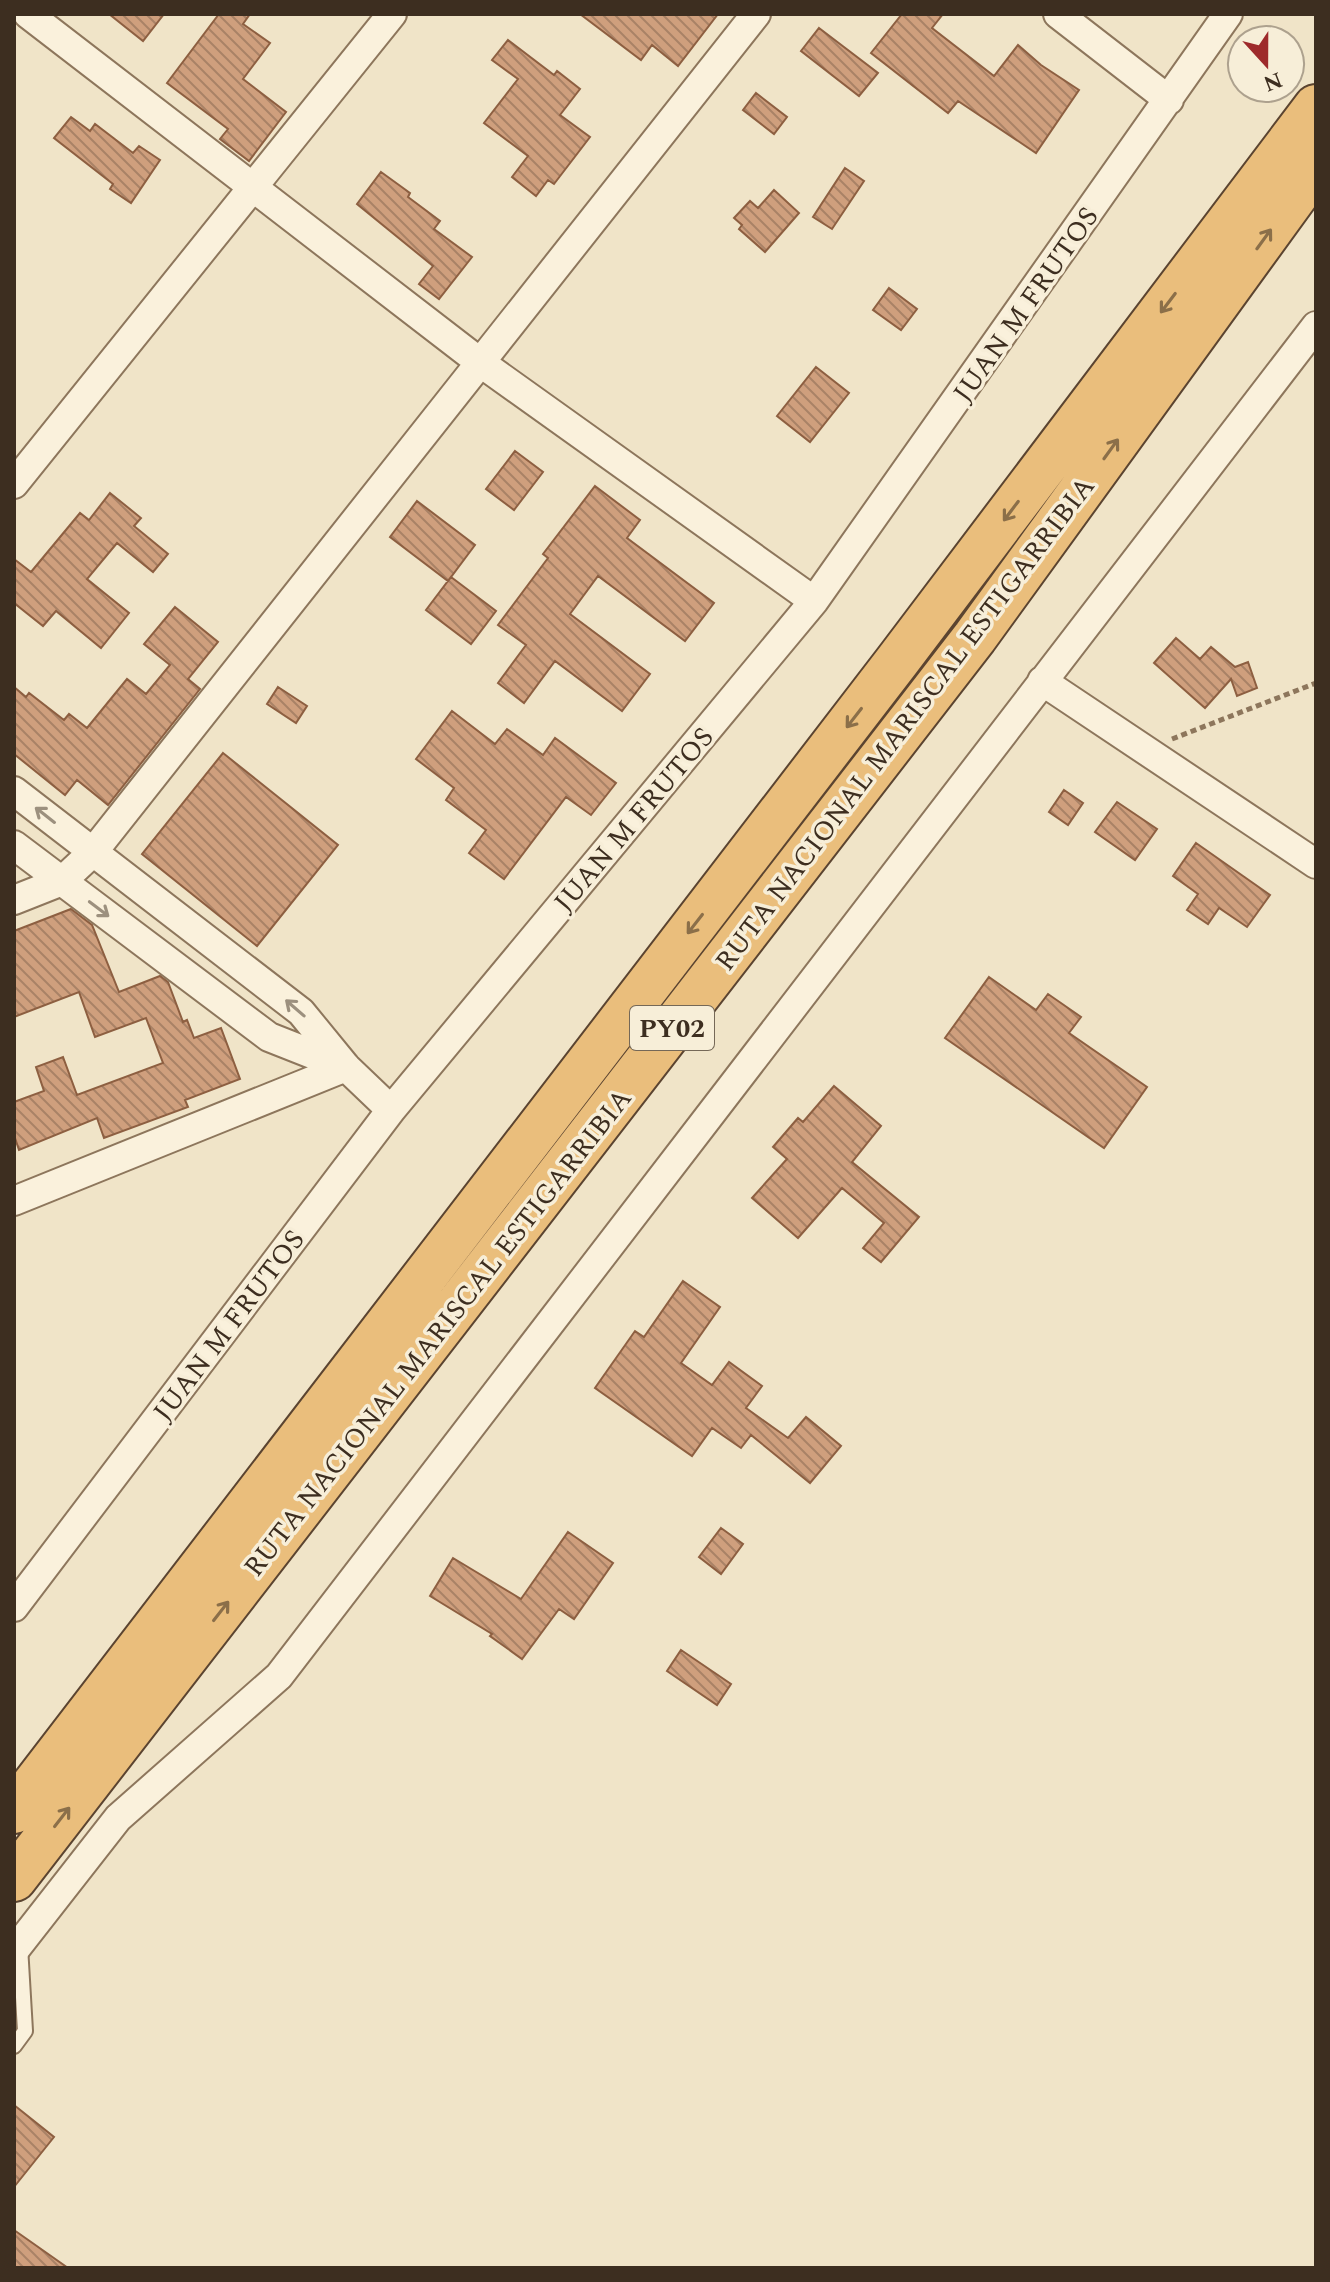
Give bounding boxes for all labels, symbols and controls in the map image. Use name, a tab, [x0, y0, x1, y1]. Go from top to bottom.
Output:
north arrow	[1226, 24, 1306, 104]
text: N	[1258, 63, 1287, 100]
street label: JUAN M FRUTOS	[942, 198, 1110, 412]
one-way arrow	[1255, 229, 1272, 250]
one-way arrow	[1159, 292, 1176, 313]
one-way arrow	[1103, 439, 1119, 461]
street label: RUTA NACIONAL MARISCAL ESTIGARRIBIA	[704, 467, 1106, 980]
one-way arrow	[1002, 499, 1019, 521]
one-way arrow	[845, 707, 862, 728]
street label: JUAN M FRUTOS	[543, 718, 725, 922]
one-way arrow	[35, 807, 56, 824]
one-way arrow	[88, 900, 109, 917]
one-way arrow	[687, 913, 704, 934]
one-way arrow	[286, 1000, 306, 1018]
road number: PY02	[630, 1006, 714, 1050]
street label: RUTA NACIONAL MARISCAL ESTIGARRIBIA	[233, 1079, 643, 1587]
street label: JUAN M FRUTOS	[143, 1221, 316, 1431]
one-way arrow	[212, 1601, 229, 1622]
one-way arrow	[53, 1807, 70, 1828]

